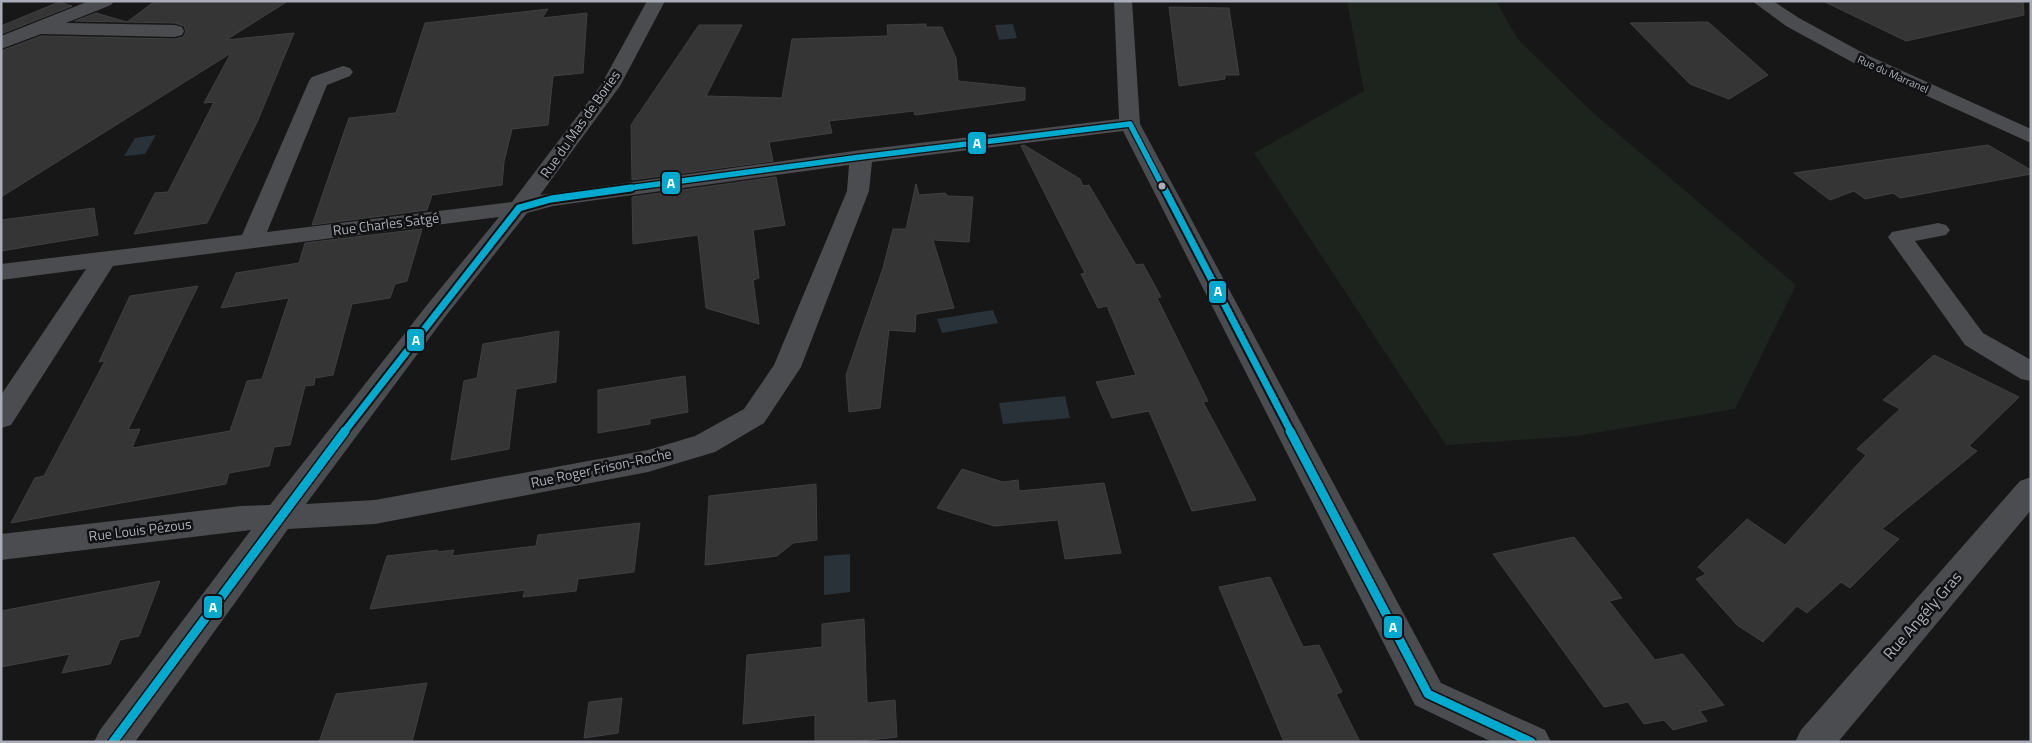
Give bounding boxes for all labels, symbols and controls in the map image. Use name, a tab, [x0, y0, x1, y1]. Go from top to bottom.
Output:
street label: Rue du Marranel	[1855, 51, 1931, 97]
street label: Rue du Mas de Bories	[534, 65, 625, 182]
line badge: A	[967, 131, 987, 155]
text: A	[973, 132, 982, 153]
line badge: A	[661, 171, 681, 195]
text: A	[667, 172, 676, 193]
unlabelled marker	[1157, 181, 1167, 191]
street label: Rue Charles Satgé	[332, 207, 440, 240]
line badge: A	[1208, 280, 1227, 304]
text: A	[1214, 280, 1223, 301]
line badge: A	[406, 328, 425, 352]
text: A	[412, 329, 421, 350]
street label: Rue Roger Frison-Roche	[529, 442, 673, 493]
street label: Rue Louis Pézous	[87, 513, 192, 546]
street label: Rue Angély Gras	[1877, 566, 1967, 664]
line badge: A	[203, 595, 223, 619]
text: A	[209, 596, 218, 617]
line badge: A	[1383, 615, 1403, 639]
text: A	[1389, 616, 1398, 637]

